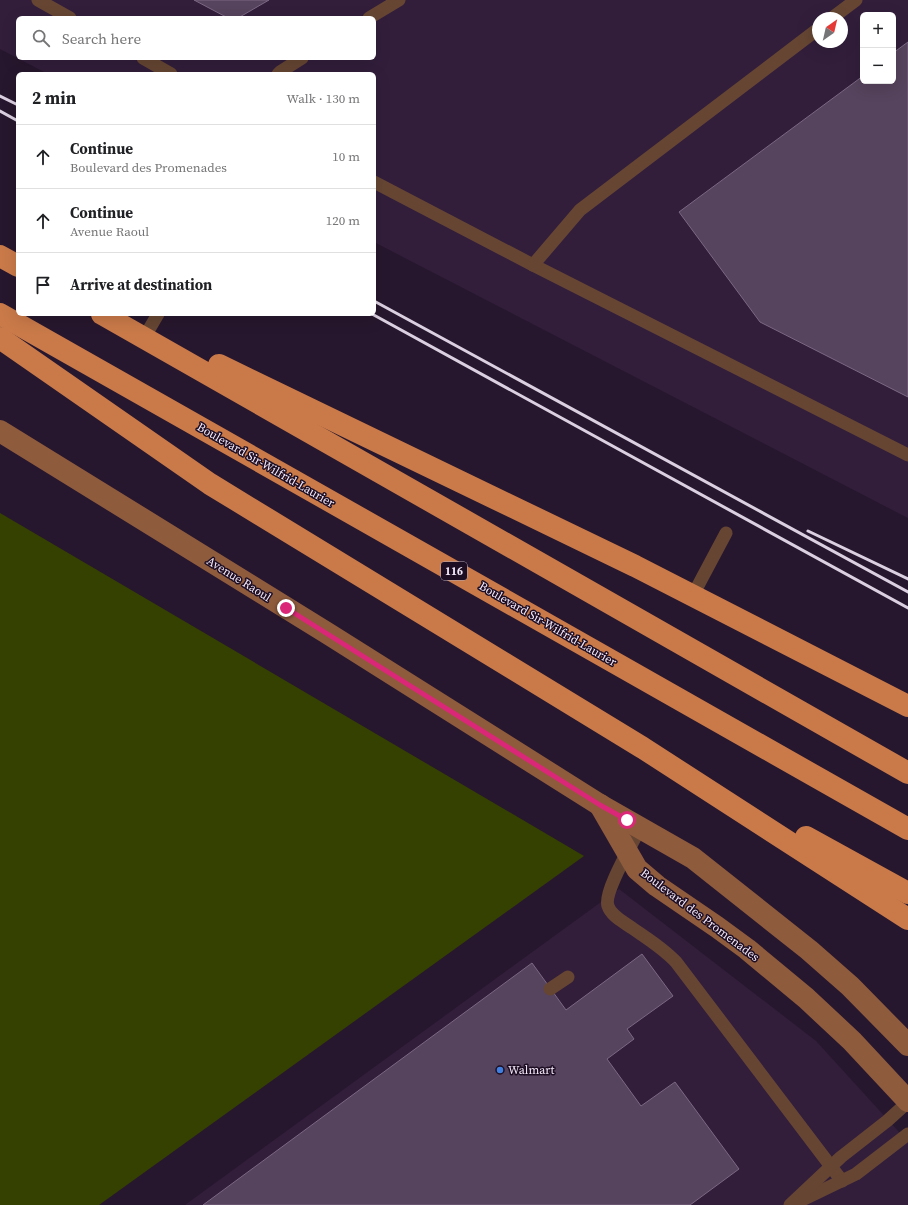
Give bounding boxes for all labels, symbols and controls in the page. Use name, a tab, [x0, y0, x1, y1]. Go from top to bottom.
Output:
north arrow	[812, 12, 848, 48]
map controls	[860, 12, 896, 84]
button: +	[860, 12, 896, 48]
search box	[16, 16, 376, 60]
icon: search	[30, 27, 52, 49]
text: Search here	[62, 28, 141, 49]
button: −	[860, 48, 896, 84]
text: 2 min	[32, 86, 76, 110]
text: Walk · 130 m	[287, 90, 360, 107]
text: Continue	[70, 138, 133, 159]
icon: ahead	[32, 146, 54, 168]
text: 10 m	[332, 148, 360, 165]
text: Boulevard des Promenades	[70, 159, 227, 176]
text: Continue	[70, 202, 133, 223]
icon: ahead	[32, 210, 54, 232]
text: 120 m	[326, 212, 360, 229]
text: Avenue Raoul	[70, 223, 149, 240]
icon: arrive	[32, 274, 54, 296]
text: Arrive at destination	[70, 274, 212, 295]
street label: Boulevard Sir-Wilfrid-Laurier	[194, 419, 338, 511]
street label: Avenue Raoul	[204, 553, 275, 605]
road number: 116	[441, 562, 467, 580]
street label: Boulevard Sir-Wilfrid-Laurier	[476, 578, 620, 670]
route end	[277, 599, 295, 617]
route start	[618, 811, 636, 829]
street label: Boulevard des Promenades	[637, 865, 763, 965]
place label: Walmart	[508, 1062, 555, 1078]
marker: Walmart	[495, 1065, 505, 1075]

